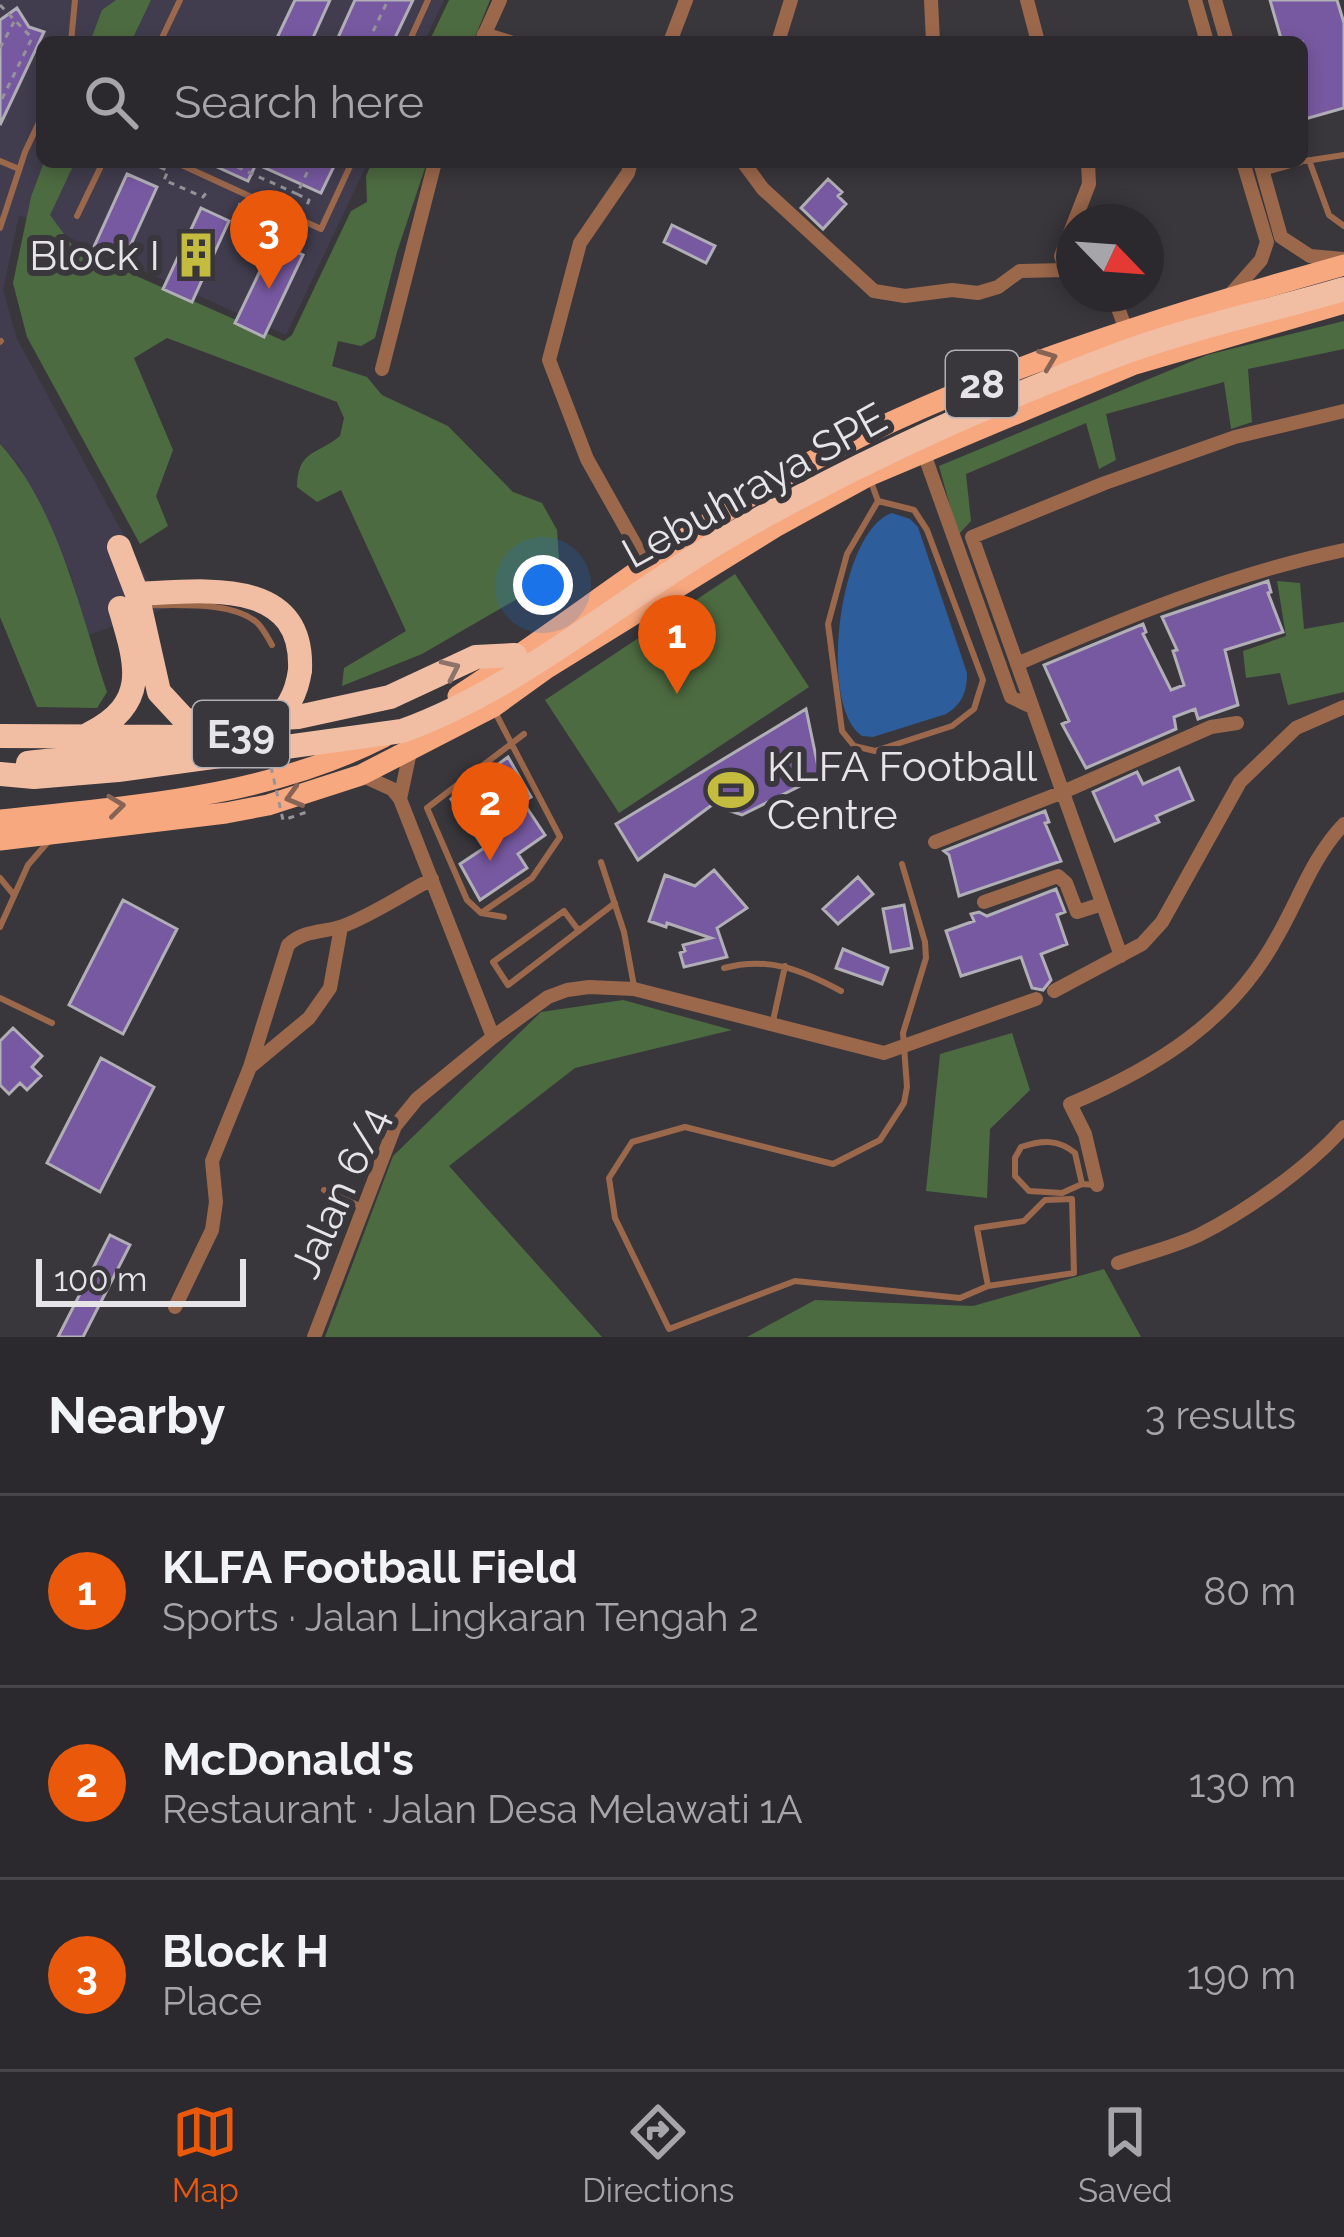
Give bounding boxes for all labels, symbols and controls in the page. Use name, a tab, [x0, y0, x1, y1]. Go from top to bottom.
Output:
search box	[36, 36, 1308, 168]
icon: search	[78, 69, 144, 135]
text: Search here	[174, 76, 424, 129]
pin: 3	[230, 190, 308, 289]
north arrow	[1056, 204, 1164, 312]
building icon: Block I	[171, 230, 221, 280]
place label: Block I	[29, 231, 160, 280]
one-way arrow	[1037, 349, 1058, 373]
road number: 28	[946, 351, 1018, 417]
street label: Lebuhraya SPE	[614, 393, 895, 578]
your location	[513, 555, 573, 615]
pin: 1	[638, 595, 716, 694]
one-way arrow	[439, 660, 460, 683]
road number: E39	[193, 701, 289, 767]
place label: KLFA Football Centre	[767, 742, 1038, 839]
pin: 2	[451, 762, 529, 861]
sports icon: KLFA Football Centre	[706, 765, 756, 815]
one-way arrow	[284, 783, 305, 808]
one-way arrow	[106, 794, 126, 820]
street label: Jalan 6/4	[280, 1099, 399, 1285]
scale bar	[36, 1253, 246, 1306]
text: 100 m	[54, 1260, 147, 1299]
text: Nearby	[48, 1385, 225, 1445]
text: 3 results	[1145, 1392, 1296, 1438]
text: KLFA Football Field	[162, 1541, 578, 1594]
text: 1	[77, 1568, 97, 1614]
text: 80 m	[1203, 1568, 1296, 1614]
text: Sports · Jalan Lingkaran Tengah 2	[162, 1594, 759, 1640]
text: McDonald's	[162, 1733, 414, 1786]
text: 2	[76, 1760, 98, 1806]
text: 130 m	[1189, 1760, 1296, 1806]
text: Restaurant · Jalan Desa Melawati 1A	[162, 1786, 803, 1832]
text: Block H	[162, 1925, 329, 1978]
text: 3	[76, 1952, 98, 1998]
text: 190 m	[1187, 1952, 1296, 1998]
text: Place	[162, 1978, 262, 2024]
tab: Map	[172, 2099, 239, 2210]
tab: Directions	[582, 2099, 735, 2210]
tab: Saved	[1078, 2099, 1172, 2210]

